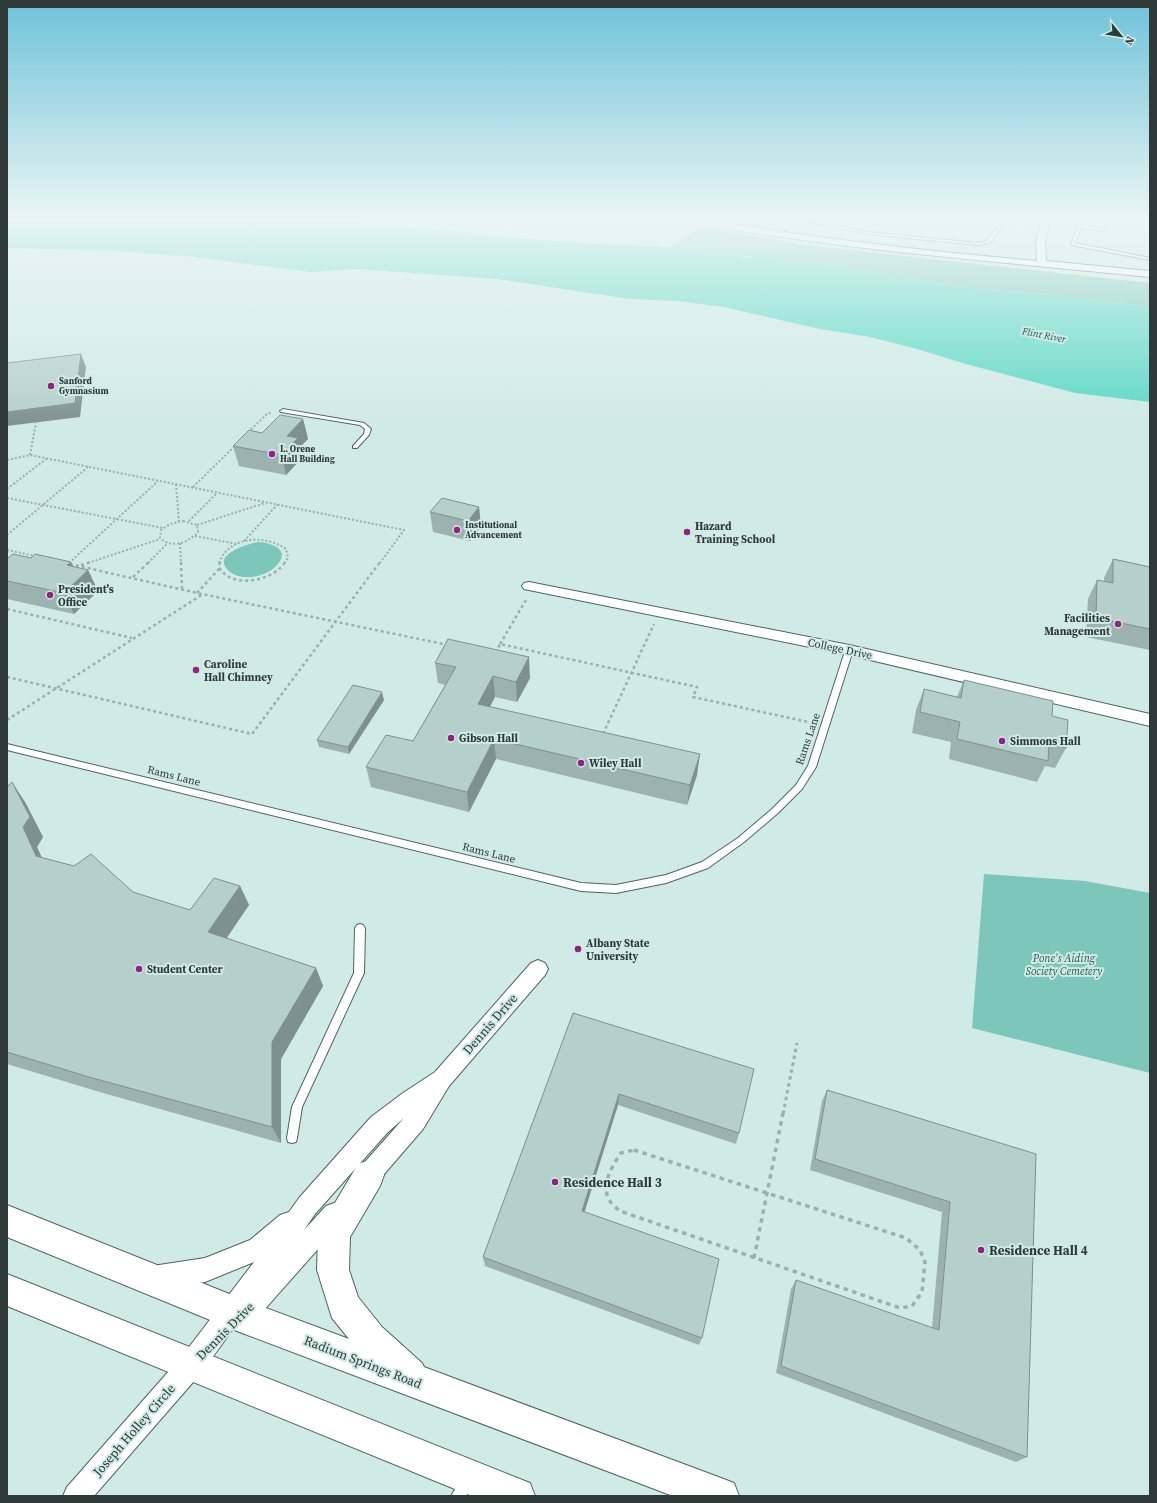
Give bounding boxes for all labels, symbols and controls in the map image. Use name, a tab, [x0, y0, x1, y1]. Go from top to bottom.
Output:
north arrow	[1101, 16, 1141, 56]
text: N	[1121, 34, 1138, 48]
water label: Flint River	[1020, 324, 1068, 346]
place label: Sanford Gymnasium	[59, 375, 109, 397]
marker: Sanford Gymnasium	[46, 381, 56, 391]
place label: L. Orene Hall Building	[280, 443, 335, 465]
marker: L. Orene Hall Building	[267, 449, 277, 459]
place label: Institutional Advancement	[465, 519, 523, 541]
place label: Hazard Training School	[695, 519, 776, 547]
marker: Institutional Advancement	[452, 525, 462, 535]
marker: Hazard Training School	[682, 527, 692, 537]
place label: President's Office	[58, 582, 114, 610]
marker: President's Office	[45, 590, 55, 600]
place label: Facilities Management	[1044, 611, 1111, 639]
marker: Facilities Management	[1113, 619, 1123, 629]
street label: College Drive	[806, 635, 874, 663]
place label: Caroline Hall Chimney	[204, 657, 273, 685]
marker: Caroline Hall Chimney	[191, 665, 201, 675]
street label: Rams Lane	[792, 711, 824, 767]
place label: Gibson Hall	[459, 731, 519, 746]
marker: Gibson Hall	[446, 733, 456, 743]
place label: Simmons Hall	[1010, 734, 1081, 749]
marker: Simmons Hall	[997, 736, 1007, 746]
place label: Wiley Hall	[589, 756, 642, 771]
marker: Wiley Hall	[576, 758, 586, 768]
street label: Rams Lane	[146, 762, 203, 790]
street label: Rams Lane	[461, 839, 518, 867]
place label: Albany State University	[586, 936, 650, 964]
marker: Albany State University	[573, 944, 583, 954]
park label: Pone's Aiding Society Cemetery	[1026, 951, 1103, 979]
place label: Student Center	[147, 962, 224, 977]
marker: Student Center	[134, 964, 144, 974]
street label: Dennis Drive	[459, 990, 521, 1058]
place label: Residence Hall 3	[563, 1174, 662, 1191]
marker: Residence Hall 3	[550, 1177, 560, 1187]
place label: Residence Hall 4	[989, 1242, 1088, 1259]
marker: Residence Hall 4	[976, 1245, 986, 1255]
street label: Dennis Drive	[192, 1298, 258, 1364]
street label: Radium Springs Road	[302, 1332, 425, 1393]
street label: Joseph Holley Circle	[88, 1380, 179, 1481]

